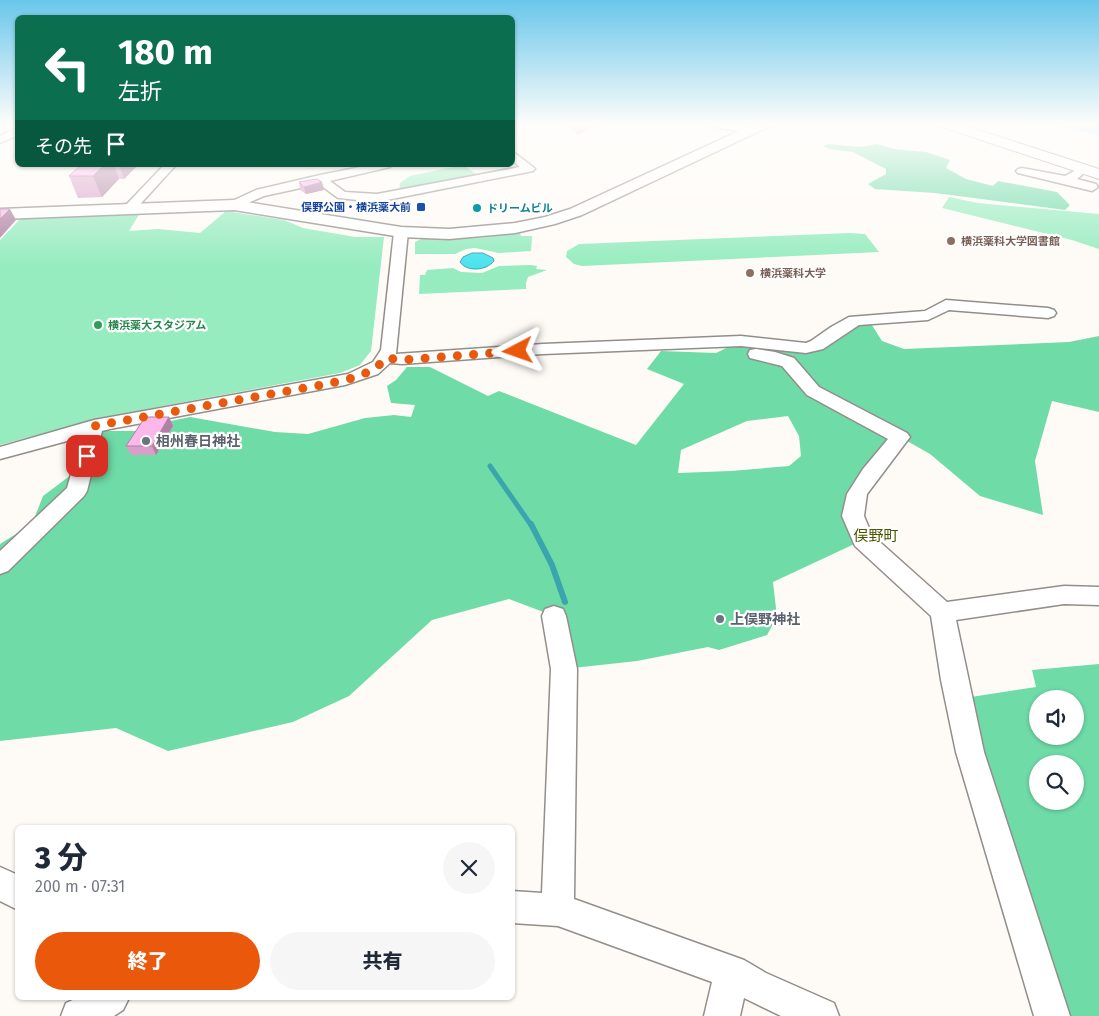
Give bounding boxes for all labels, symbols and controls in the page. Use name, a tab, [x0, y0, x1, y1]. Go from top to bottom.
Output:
text: 180 m	[118, 31, 213, 73]
icon: left	[35, 35, 100, 100]
text: 左折	[118, 78, 162, 105]
icon: arrive	[102, 130, 130, 158]
text: その先	[35, 135, 92, 158]
place label: 俣野公園・横浜薬大前	[301, 201, 411, 214]
marker: 俣野公園・横浜薬大前	[415, 201, 427, 213]
marker: ドリームビル	[471, 202, 483, 214]
place label: ドリームビル	[487, 202, 553, 215]
marker: 横浜薬科大学図書館	[945, 235, 957, 247]
place label: 横浜薬科大学図書館	[961, 235, 1060, 248]
marker: 横浜薬科大学	[744, 267, 756, 279]
place label: 横浜薬科大学	[760, 267, 826, 280]
marker: 横浜薬大スタジアム	[92, 319, 104, 331]
place label: 横浜薬大スタジアム	[108, 319, 206, 332]
position arrow	[491, 324, 543, 376]
place label: 相州春日神社	[156, 433, 240, 450]
pin	[66, 435, 108, 477]
marker: 相州春日神社	[140, 435, 152, 447]
icon: arrive	[73, 442, 101, 470]
district label: 俣野町	[853, 527, 899, 545]
place label: 上俣野神社	[730, 611, 800, 628]
marker: 上俣野神社	[714, 613, 726, 625]
map controls	[1029, 690, 1084, 810]
button: sound	[1029, 690, 1084, 745]
button: search	[1029, 755, 1084, 810]
text: 3 分	[35, 840, 88, 876]
button: close	[443, 842, 495, 894]
text: 200 m · 07:31	[35, 877, 125, 896]
button: 終了	[35, 932, 260, 990]
button: 共有	[270, 932, 495, 990]

